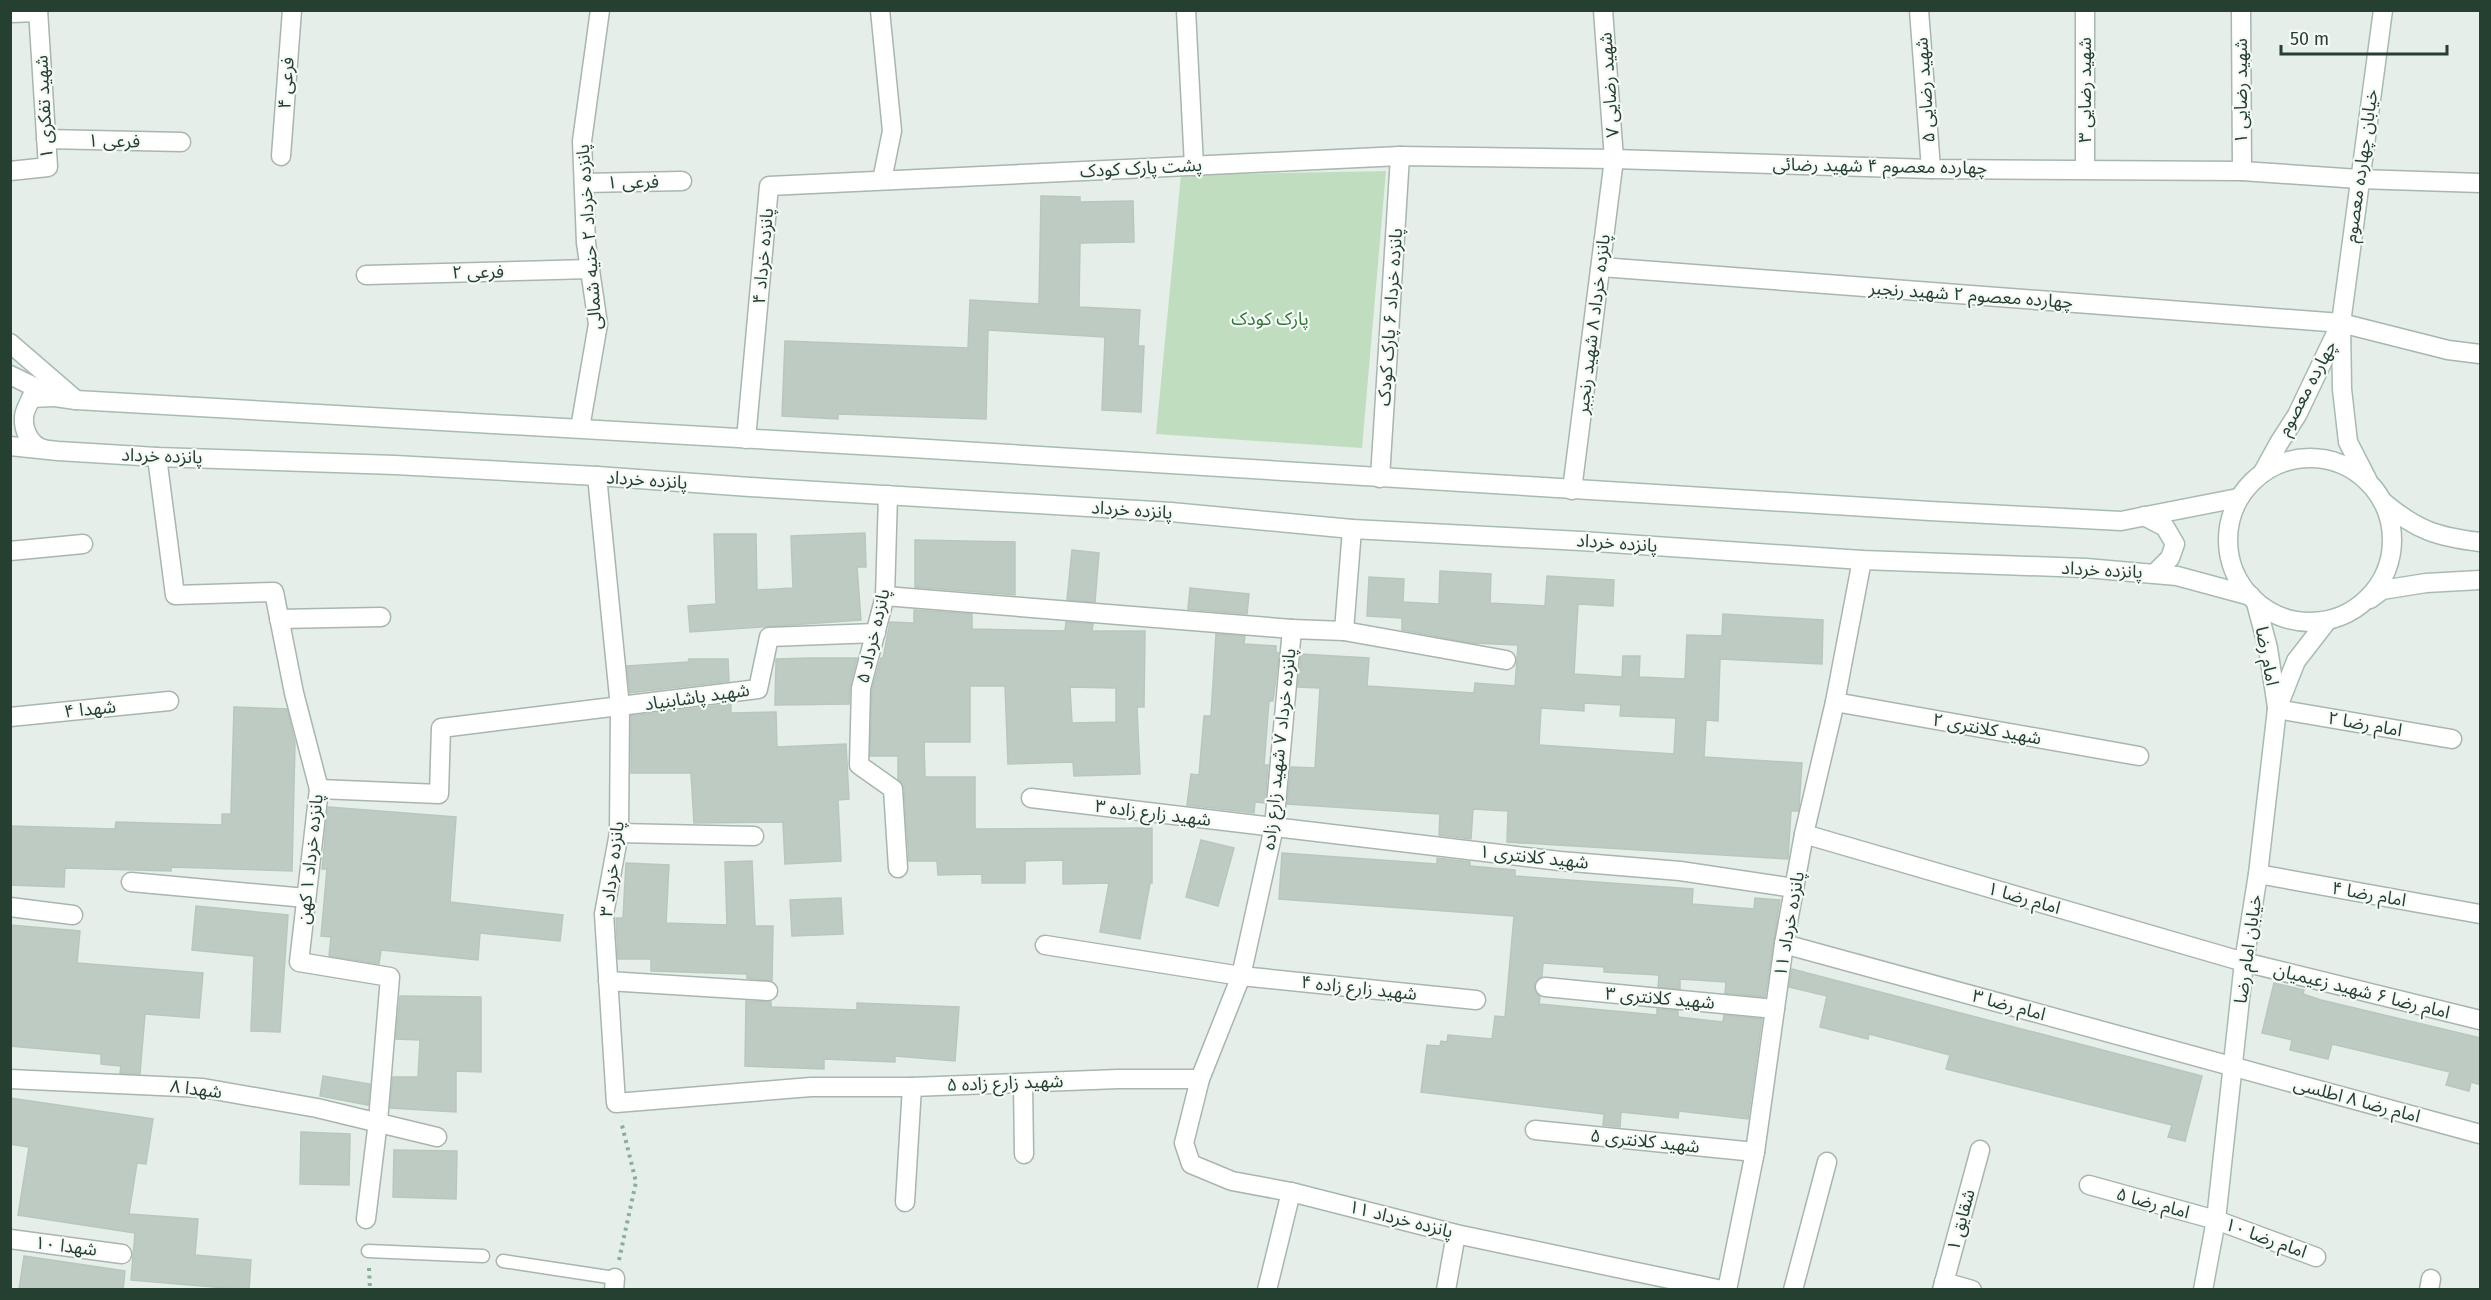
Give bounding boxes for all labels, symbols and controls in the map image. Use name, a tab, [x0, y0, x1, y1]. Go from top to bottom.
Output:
scale bar	[2281, 18, 2448, 56]
text: 50 m	[2290, 28, 2329, 50]
street label: شهید رضایی ۷	[1594, 32, 1624, 138]
street label: شهید رضایی ۵	[1910, 37, 1940, 143]
street label: شهید رضایی ۳	[2074, 37, 2096, 143]
street label: شهید رضایی ۱	[2230, 38, 2252, 144]
street label: شهید تفکری ۱	[30, 55, 58, 159]
street label: فرعی ۴	[273, 56, 299, 110]
street label: خیابان چهارده معصوم	[2339, 88, 2386, 244]
street label: فرعی ۱	[88, 130, 140, 152]
street label: پانزده خرداد ۲ حنیه شمالی	[572, 144, 607, 330]
street label: چهارده معصوم ۴ شهید رضائی	[1772, 153, 1987, 182]
street label: پشت پارک کودک	[1079, 154, 1203, 182]
street label: فرعی ۱	[607, 171, 659, 193]
street label: پانزده خرداد ۴	[748, 207, 778, 305]
street label: پانزده خرداد ۶ پارک کودک	[1373, 227, 1407, 407]
street label: پانزده خرداد ۸ شهید رنجبر	[1571, 233, 1615, 416]
street label: فرعی ۲	[452, 261, 504, 283]
street label: چهارده معصوم ۲ شهید رنجبر	[1867, 277, 2074, 316]
park label: پارک کودک	[1231, 308, 1309, 330]
street label: چهارده معصوم	[2273, 337, 2344, 441]
street label: پانزده خرداد	[121, 444, 203, 469]
street label: پانزده خرداد	[606, 466, 688, 494]
street label: پانزده خرداد	[1091, 496, 1173, 524]
street label: پانزده خرداد	[1576, 529, 1658, 557]
street label: پانزده خرداد	[2061, 557, 2143, 583]
street label: پانزده خرداد ۵	[851, 587, 895, 685]
street label: امام رضا	[2248, 624, 2284, 688]
street label: پانزده خرداد ۷ شهید زارع زاده	[1257, 647, 1304, 851]
street label: شهید پاشابنیاد	[643, 679, 751, 715]
street label: شهدا ۴	[63, 695, 117, 723]
street label: امام رضا ۲	[2326, 707, 2404, 744]
street label: شهید کلانتری ۲	[1931, 709, 2043, 749]
street label: پانزده خرداد ۱ کهن	[292, 793, 328, 925]
street label: شهید زارع زاده ۳	[1093, 795, 1212, 834]
street label: پانزده خرداد ۳	[595, 820, 629, 918]
street label: شهید کلانتری ۱	[1478, 840, 1590, 874]
street label: پانزده خرداد ۱۱	[1769, 870, 1809, 978]
street label: امام رضا ۱	[1984, 877, 2063, 922]
street label: امام رضا ۴	[2330, 877, 2408, 914]
street label: خیابان امام رضا	[2229, 893, 2270, 1005]
street label: امام رضا ۶ شهید زعیمیان	[2271, 958, 2452, 1026]
street label: شهید زارع زاده ۴	[1300, 971, 1418, 1008]
street label: شهید کلانتری ۳	[1604, 982, 1716, 1014]
street label: امام رضا ۳	[1969, 985, 2048, 1028]
street label: شهید زارع زاده ۵	[946, 1070, 1064, 1099]
street label: امام رضا ۸ اطلسی	[2290, 1073, 2423, 1130]
street label: شهدا ۸	[169, 1075, 223, 1103]
street label: شهید کلانتری ۵	[1589, 1124, 1701, 1158]
street label: امام رضا ۵	[2113, 1183, 2192, 1226]
street label: شقایق ۱	[1942, 1187, 1980, 1253]
street label: پانزده خرداد ۱۱	[1347, 1195, 1455, 1243]
street label: امام رضا ۱۰	[2221, 1213, 2310, 1266]
street label: شهدا ۱۰	[34, 1231, 98, 1261]

